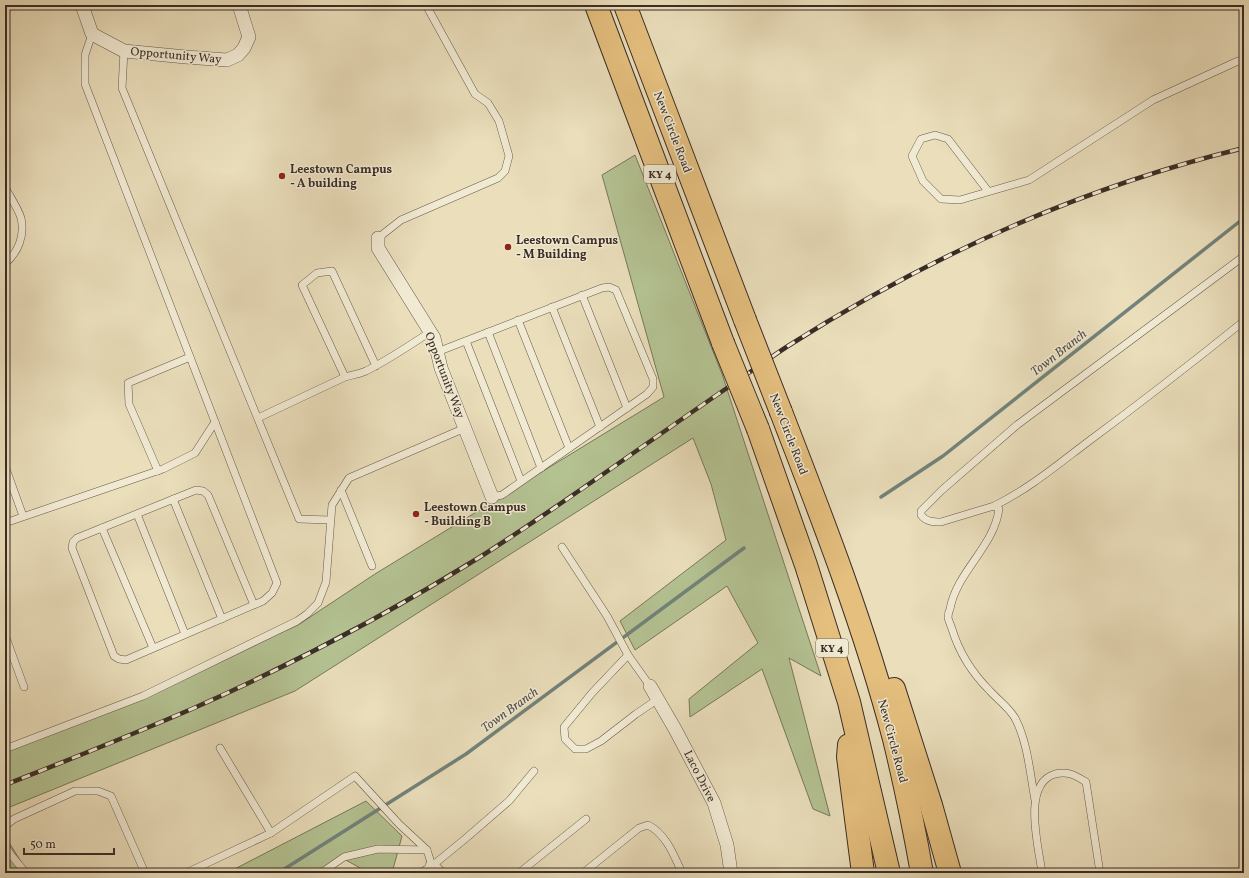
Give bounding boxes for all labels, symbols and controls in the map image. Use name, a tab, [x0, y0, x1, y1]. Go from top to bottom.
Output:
street label: Opportunity Way	[130, 44, 223, 68]
street label: New Circle Road	[649, 89, 695, 176]
place label: Leestown Campus - A building	[290, 162, 393, 192]
road number: KY 4	[644, 165, 676, 183]
marker: Leestown Campus - A building	[277, 171, 287, 181]
place label: Leestown Campus - M Building	[516, 233, 619, 263]
marker: Leestown Campus - M Building	[503, 242, 513, 252]
water label: Town Branch	[1027, 326, 1092, 381]
street label: Opportunity Way	[420, 330, 468, 421]
street label: New Circle Road	[765, 391, 811, 478]
place label: Leestown Campus - Building B	[424, 500, 527, 530]
marker: Leestown Campus - Building B	[411, 509, 421, 519]
road number: KY 4	[816, 639, 848, 657]
water label: Town Branch	[478, 683, 543, 738]
street label: New Circle Road	[873, 698, 911, 785]
street label: Laco Drive	[679, 748, 719, 805]
scale bar	[24, 830, 114, 856]
text: 50 m	[30, 837, 56, 853]

